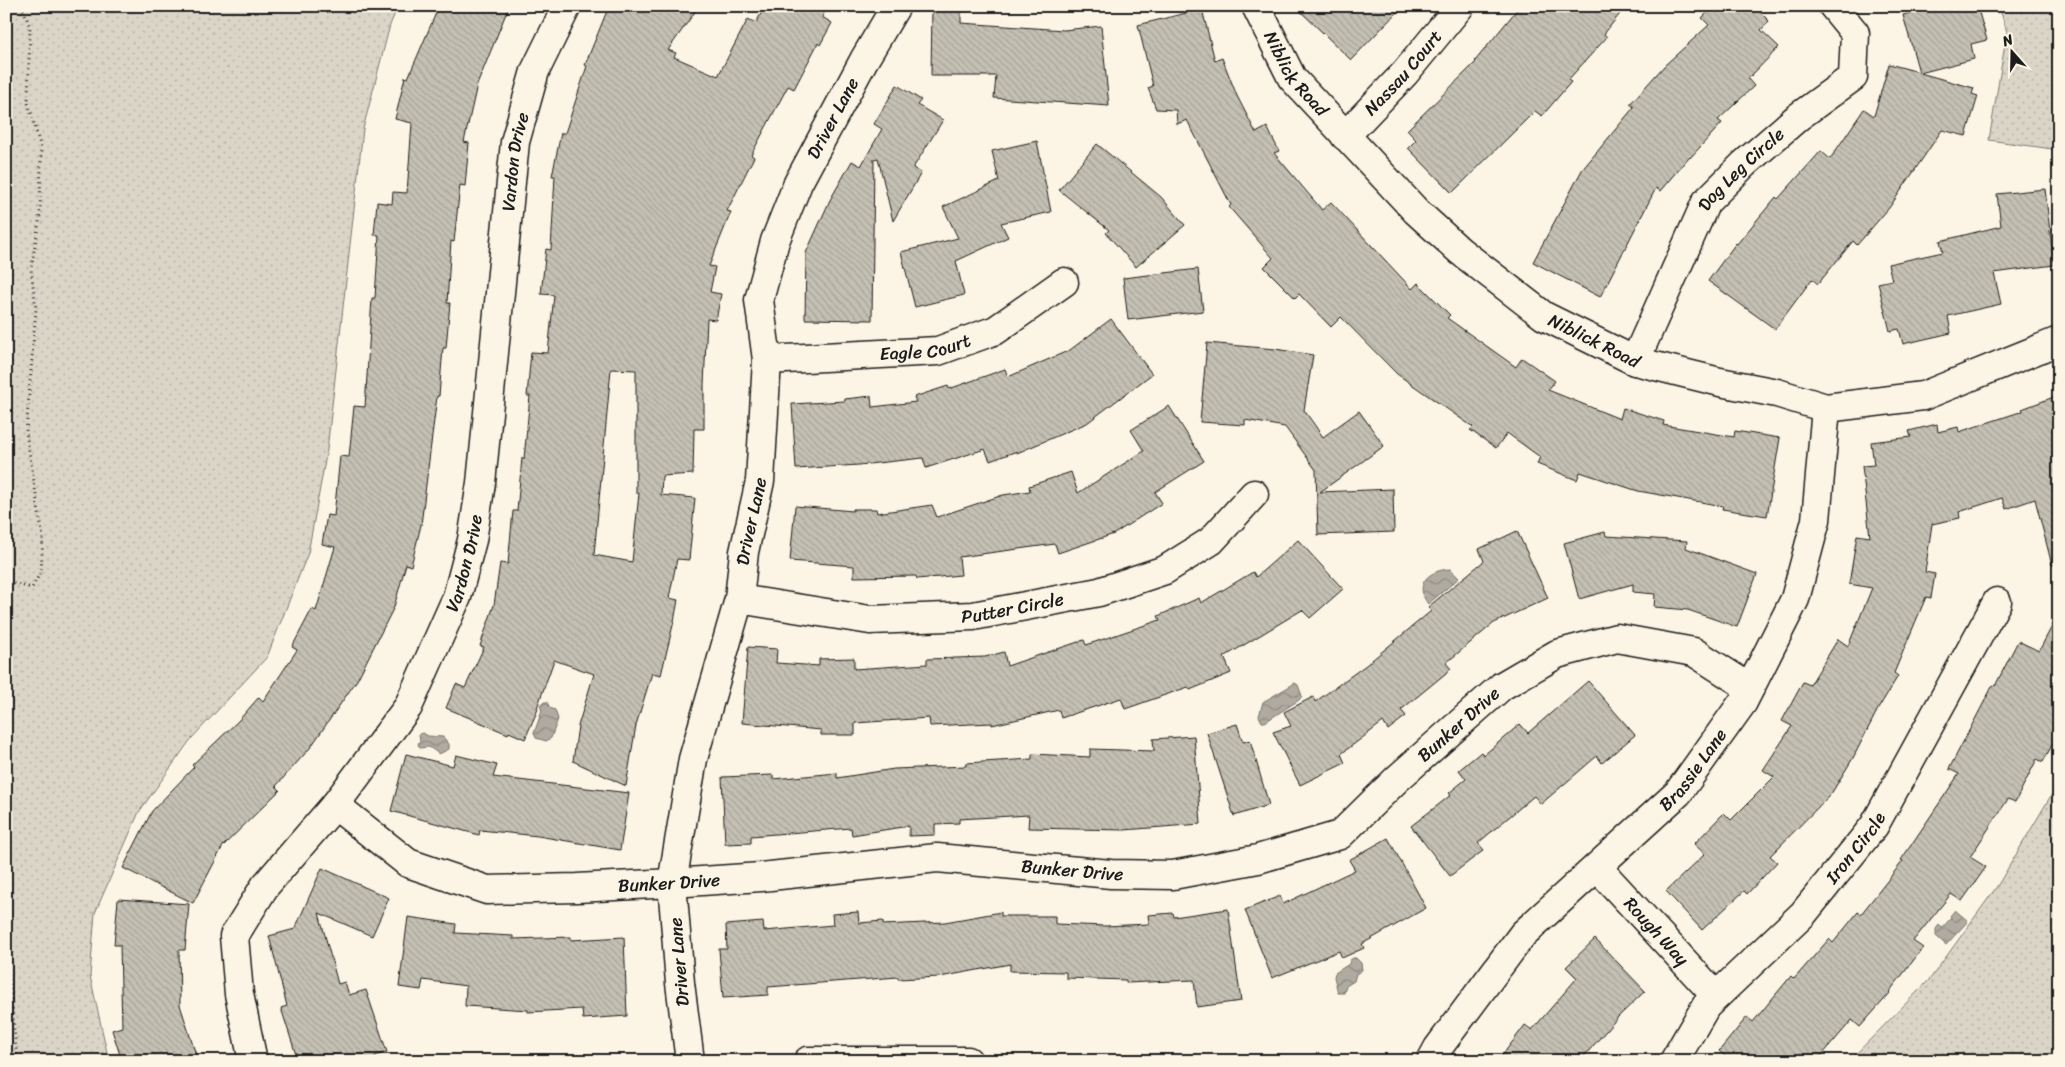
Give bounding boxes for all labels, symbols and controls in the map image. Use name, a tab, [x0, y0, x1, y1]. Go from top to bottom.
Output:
street label: Nassau Court	[1356, 22, 1451, 123]
street label: Niblick Road	[1255, 25, 1337, 125]
text: N	[1998, 27, 2017, 54]
north arrow	[1988, 28, 2038, 78]
street label: Driver Lane	[798, 71, 868, 165]
street label: Vardon Drive	[492, 108, 539, 213]
street label: Dog Leg Circle	[1688, 119, 1792, 216]
street label: Niblick Road	[1543, 305, 1647, 378]
street label: Eagle Court	[879, 324, 975, 370]
street label: Driver Lane	[727, 474, 776, 567]
street label: Vardon Drive	[436, 512, 492, 617]
street label: Putter Circle	[961, 583, 1067, 632]
street label: Bunker Drive	[1410, 678, 1508, 770]
street label: Brassie Lane	[1651, 721, 1736, 819]
street label: Iron Circle	[1817, 806, 1895, 892]
street label: Bunker Drive	[1020, 850, 1124, 890]
street label: Bunker Drive	[617, 864, 721, 902]
street label: Rough Way	[1616, 889, 1698, 974]
street label: Driver Lane	[659, 916, 699, 1008]

